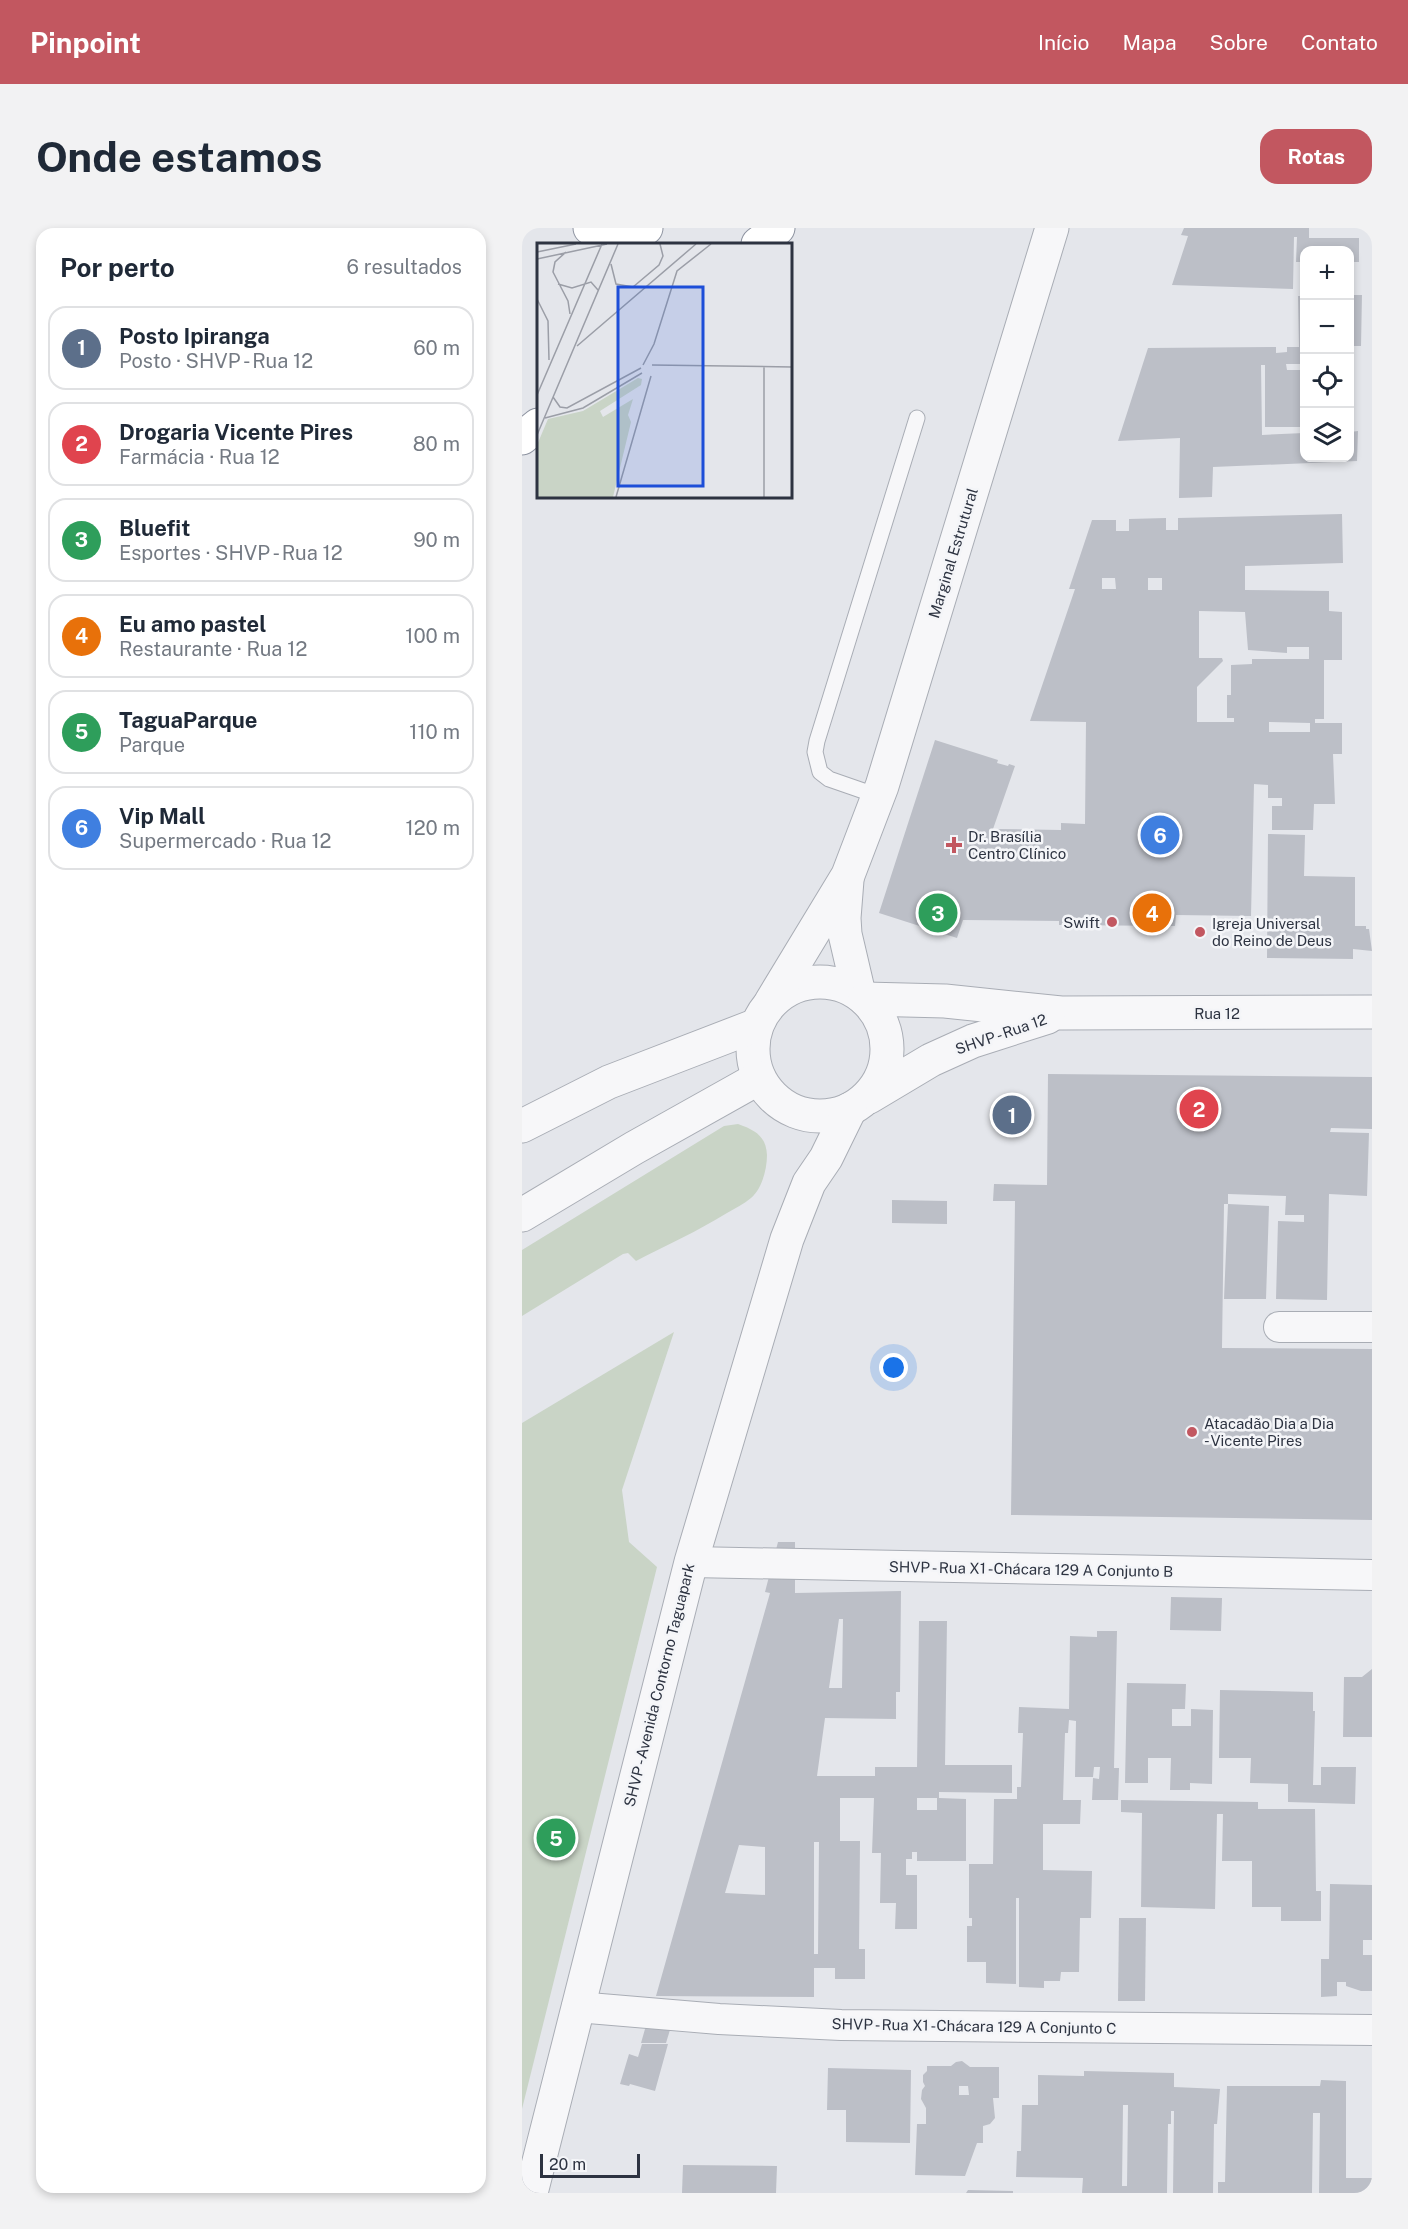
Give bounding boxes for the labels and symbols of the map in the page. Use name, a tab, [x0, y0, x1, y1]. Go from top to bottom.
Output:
inset map	[537, 243, 792, 498]
street label: Marginal Estrutural	[925, 486, 981, 620]
pin: 6	[1140, 812, 1180, 858]
place label: Dr. Brasília Centro Clínico	[968, 828, 1066, 862]
marker: Dr. Brasília Centro Clínico	[945, 836, 963, 854]
pin: 3	[918, 890, 958, 936]
pin: 4	[1132, 890, 1172, 936]
place label: Swift	[1063, 914, 1100, 931]
marker: Swift	[1105, 915, 1119, 929]
place label: Igreja Universal do Reino de Deus	[1212, 915, 1332, 949]
marker: Igreja Universal do Reino de Deus	[1193, 925, 1207, 939]
street label: Rua 12	[1194, 1005, 1240, 1022]
street label: SHVP - Rua 12	[953, 1010, 1049, 1058]
pin: 2	[1180, 1086, 1218, 1132]
pin: 1	[992, 1092, 1032, 1138]
your location	[879, 1353, 908, 1382]
place label: Atacadão Dia a Dia - Vicente Pires	[1204, 1415, 1334, 1449]
marker: Atacadão Dia a Dia - Vicente Pires	[1185, 1425, 1199, 1439]
street label: SHVP - Rua X1 -Chácara 129 A Conjunto B	[889, 1558, 1173, 1580]
street label: SHVP - Avenida Contorno Taguapark	[620, 1561, 698, 1809]
pin: 5	[537, 1816, 576, 1860]
street label: SHVP - Rua X1 -Chácara 129 A Conjunto C	[832, 2015, 1116, 2037]
scale bar	[540, 2151, 640, 2178]

